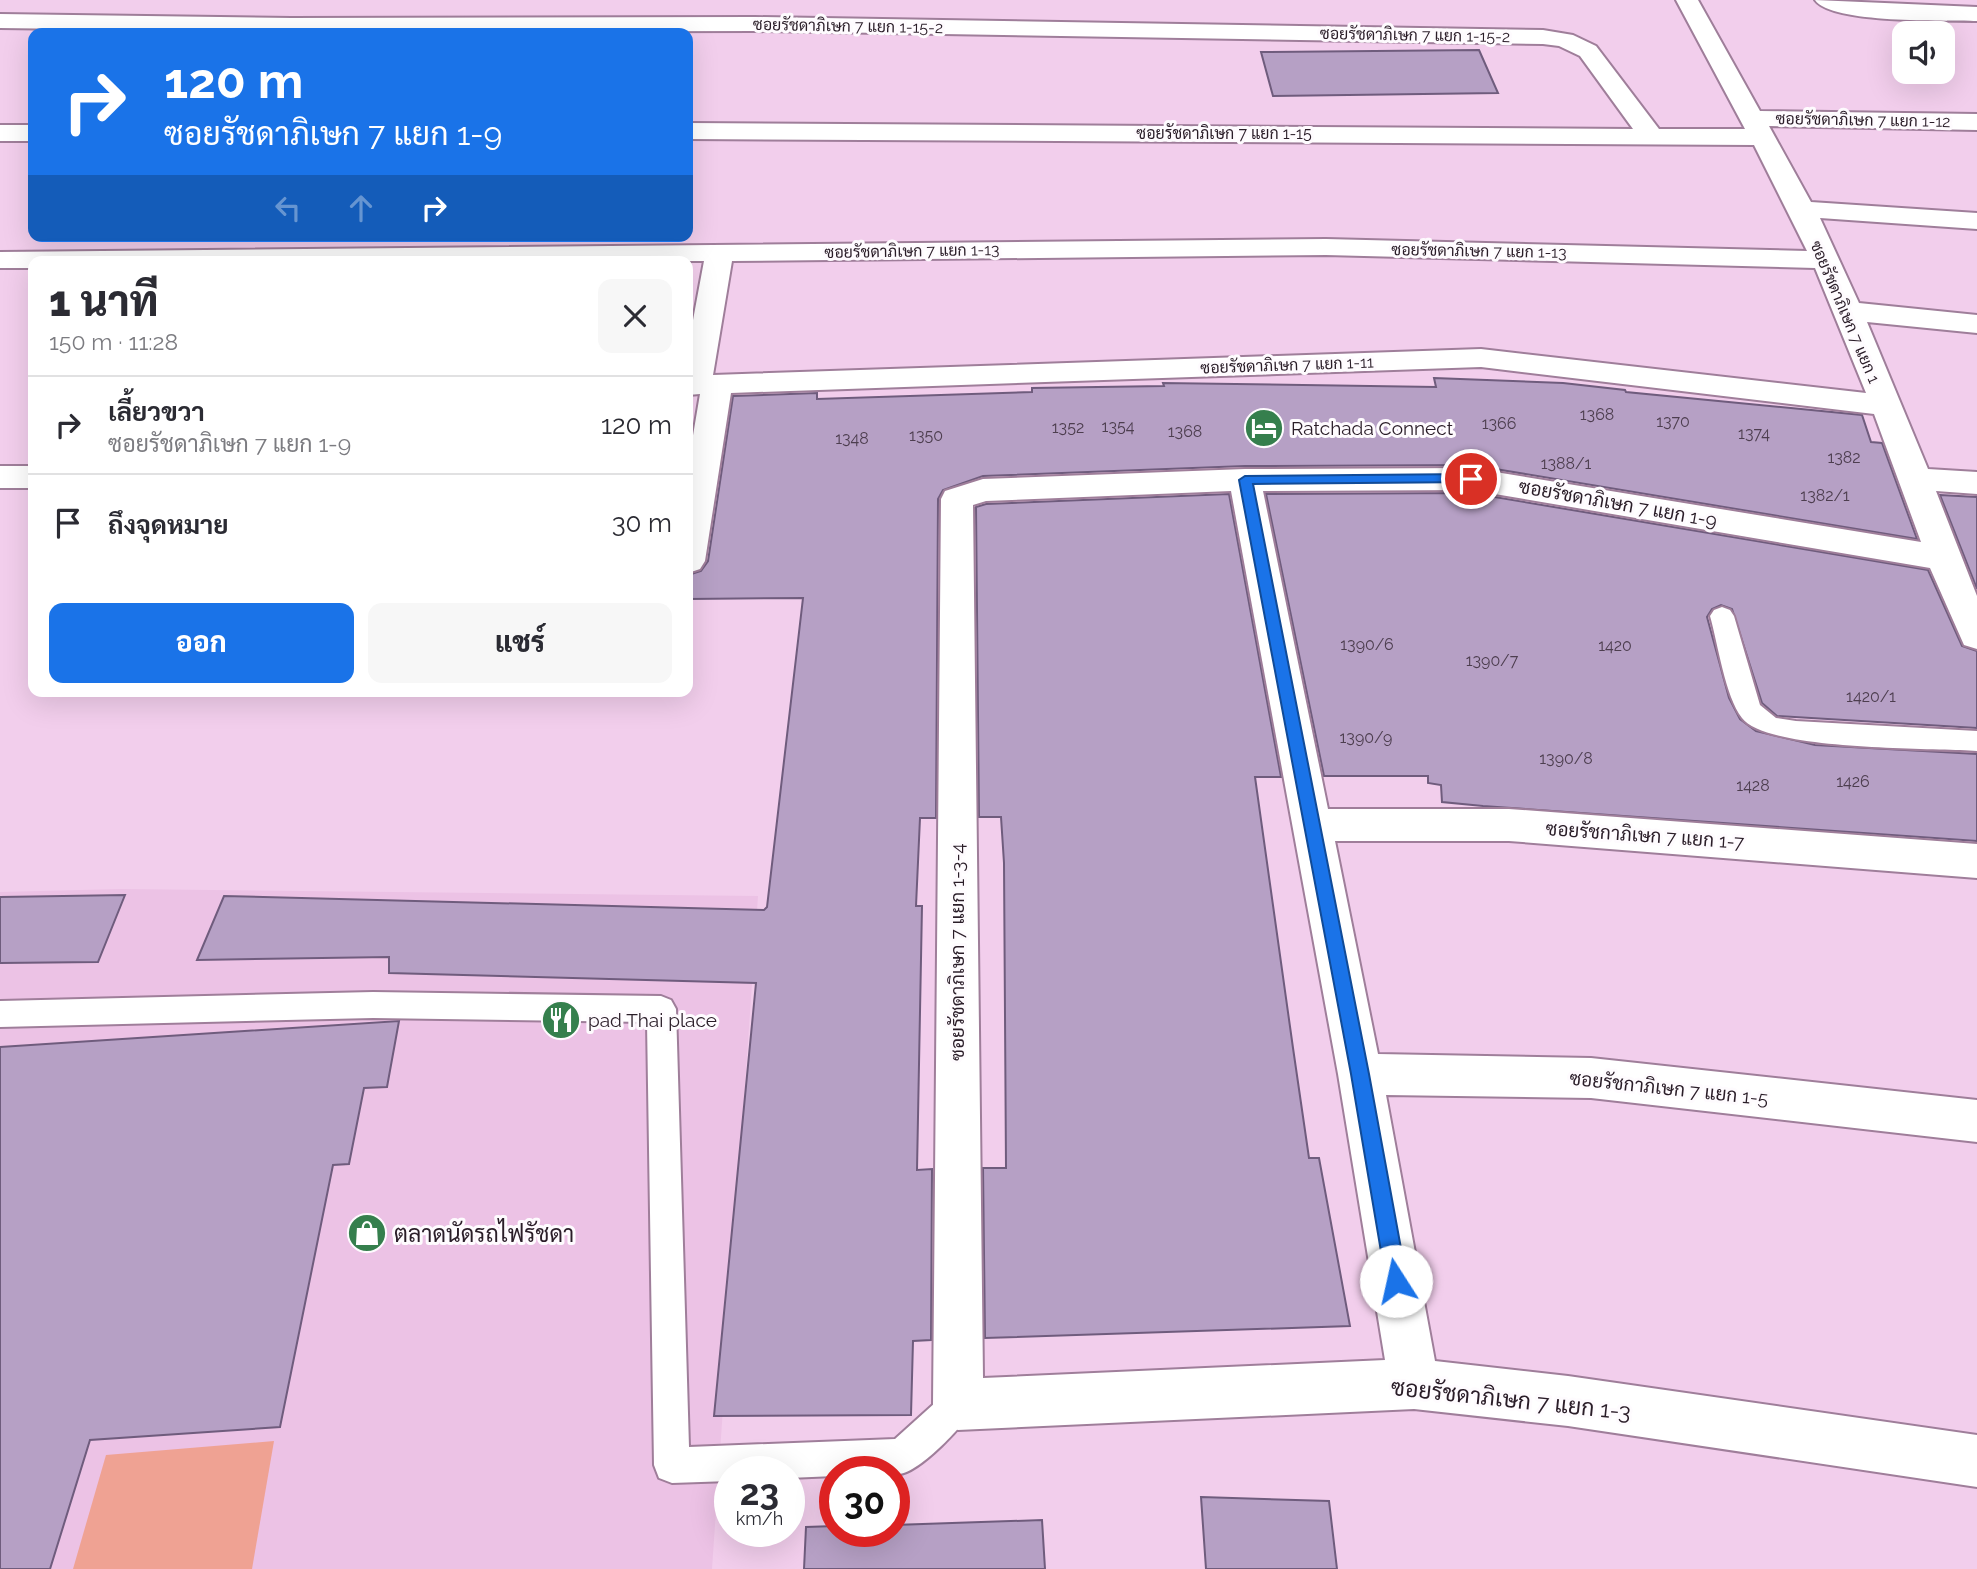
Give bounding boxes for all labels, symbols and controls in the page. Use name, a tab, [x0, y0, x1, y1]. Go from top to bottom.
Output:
street label: ซอยรัชดาภิเษก 7 แยก 1-15-2	[753, 14, 943, 37]
map controls	[1892, 21, 1955, 84]
button: sound	[1892, 21, 1955, 84]
street label: ซอยรัชดาภิเษก 7 แยก 1-15-2	[1320, 23, 1510, 46]
text: 120 m	[164, 52, 303, 109]
icon: right	[49, 56, 140, 147]
street label: ซอยรัชดาภิเษก 7 แยก 1-12	[1775, 108, 1951, 131]
text: ซอยรัชดาภิเษก 7 แยก 1-9	[164, 115, 502, 152]
street label: ซอยรัชดาภิเษก 7 แยก 1-15	[1136, 123, 1312, 143]
icon: left	[269, 189, 307, 227]
icon: ahead	[342, 189, 380, 227]
icon: right	[415, 189, 453, 227]
street label: ซอยรัชดาภิเษก 7 แยก 1	[1806, 237, 1885, 386]
street label: ซอยรัชดาภิเษก 7 แยก 1-13	[824, 239, 1000, 262]
street label: ซอยรัชดาภิเษก 7 แยก 1-13	[1391, 239, 1567, 262]
text: 1 นาที	[49, 277, 159, 326]
button: close	[598, 279, 672, 353]
text: 150 m · 11:28	[49, 328, 178, 355]
street label: ซอยรัชดาภิเษก 7 แยก 1-11	[1200, 351, 1374, 378]
text: เลี้ยวขวา	[108, 397, 205, 427]
house number: 1368	[1580, 405, 1614, 424]
icon: right	[49, 406, 87, 444]
hotel icon: Ratchada Connect	[1243, 407, 1285, 449]
text: 120 m	[601, 410, 672, 440]
house number: 1370	[1656, 412, 1690, 431]
house number: 1366	[1482, 414, 1516, 433]
house number: 1354	[1102, 417, 1135, 436]
place label: Ratchada Connect	[1291, 417, 1454, 439]
house number: 1352	[1052, 418, 1084, 437]
house number: 1368	[1168, 422, 1202, 441]
house number: 1374	[1738, 424, 1770, 443]
house number: 1350	[909, 426, 943, 445]
house number: 1348	[835, 429, 869, 448]
text: ซอยรัชดาภิเษก 7 แยก 1-9	[108, 430, 351, 457]
house number: 1382	[1827, 448, 1861, 467]
pin	[1441, 449, 1501, 509]
house number: 1388/1	[1541, 454, 1591, 473]
icon: arrive	[1452, 460, 1490, 498]
street label: ซอยรัชดาภิเษก 7 แยก 1-9	[1517, 475, 1719, 531]
house number: 1382/1	[1800, 486, 1850, 505]
icon: arrive	[49, 504, 87, 542]
text: 30 m	[612, 508, 672, 538]
text: ถึงจุดหมาย	[108, 510, 229, 540]
button: ออก	[49, 603, 354, 683]
button: แชร์	[368, 603, 672, 683]
house number: 1390/6	[1340, 635, 1394, 654]
house number: 1420	[1598, 636, 1632, 655]
house number: 1390/7	[1466, 651, 1519, 670]
house number: 1420/1	[1846, 687, 1896, 706]
house number: 1390/9	[1340, 728, 1393, 747]
house number: 1390/8	[1539, 749, 1593, 768]
house number: 1426	[1836, 772, 1870, 791]
house number: 1428	[1736, 776, 1770, 795]
street label: ซอยรัชกาภิเษก 7 แยก 1-7	[1545, 817, 1745, 853]
street label: ซอยรัชดาภิเษก 7 แยก 1-3-4	[946, 843, 968, 1061]
restaurant icon: pad Thai place	[540, 999, 582, 1041]
place label: pad Thai place	[588, 1009, 717, 1031]
street label: ซอยรัชกาภิเษก 7 แยก 1-5	[1568, 1067, 1770, 1109]
shop icon: ตลาดนัดรถไฟรัชดา	[346, 1212, 388, 1254]
place label: ตลาดนัดรถไฟรัชดา	[394, 1218, 574, 1247]
position arrow	[1359, 1244, 1433, 1318]
street label: ซอยรัชดาภิเษก 7 แยก 1-3	[1390, 1373, 1632, 1425]
speed limit sign: 30	[819, 1456, 910, 1547]
text: 23	[740, 1472, 779, 1513]
text: km/h	[736, 1508, 783, 1529]

